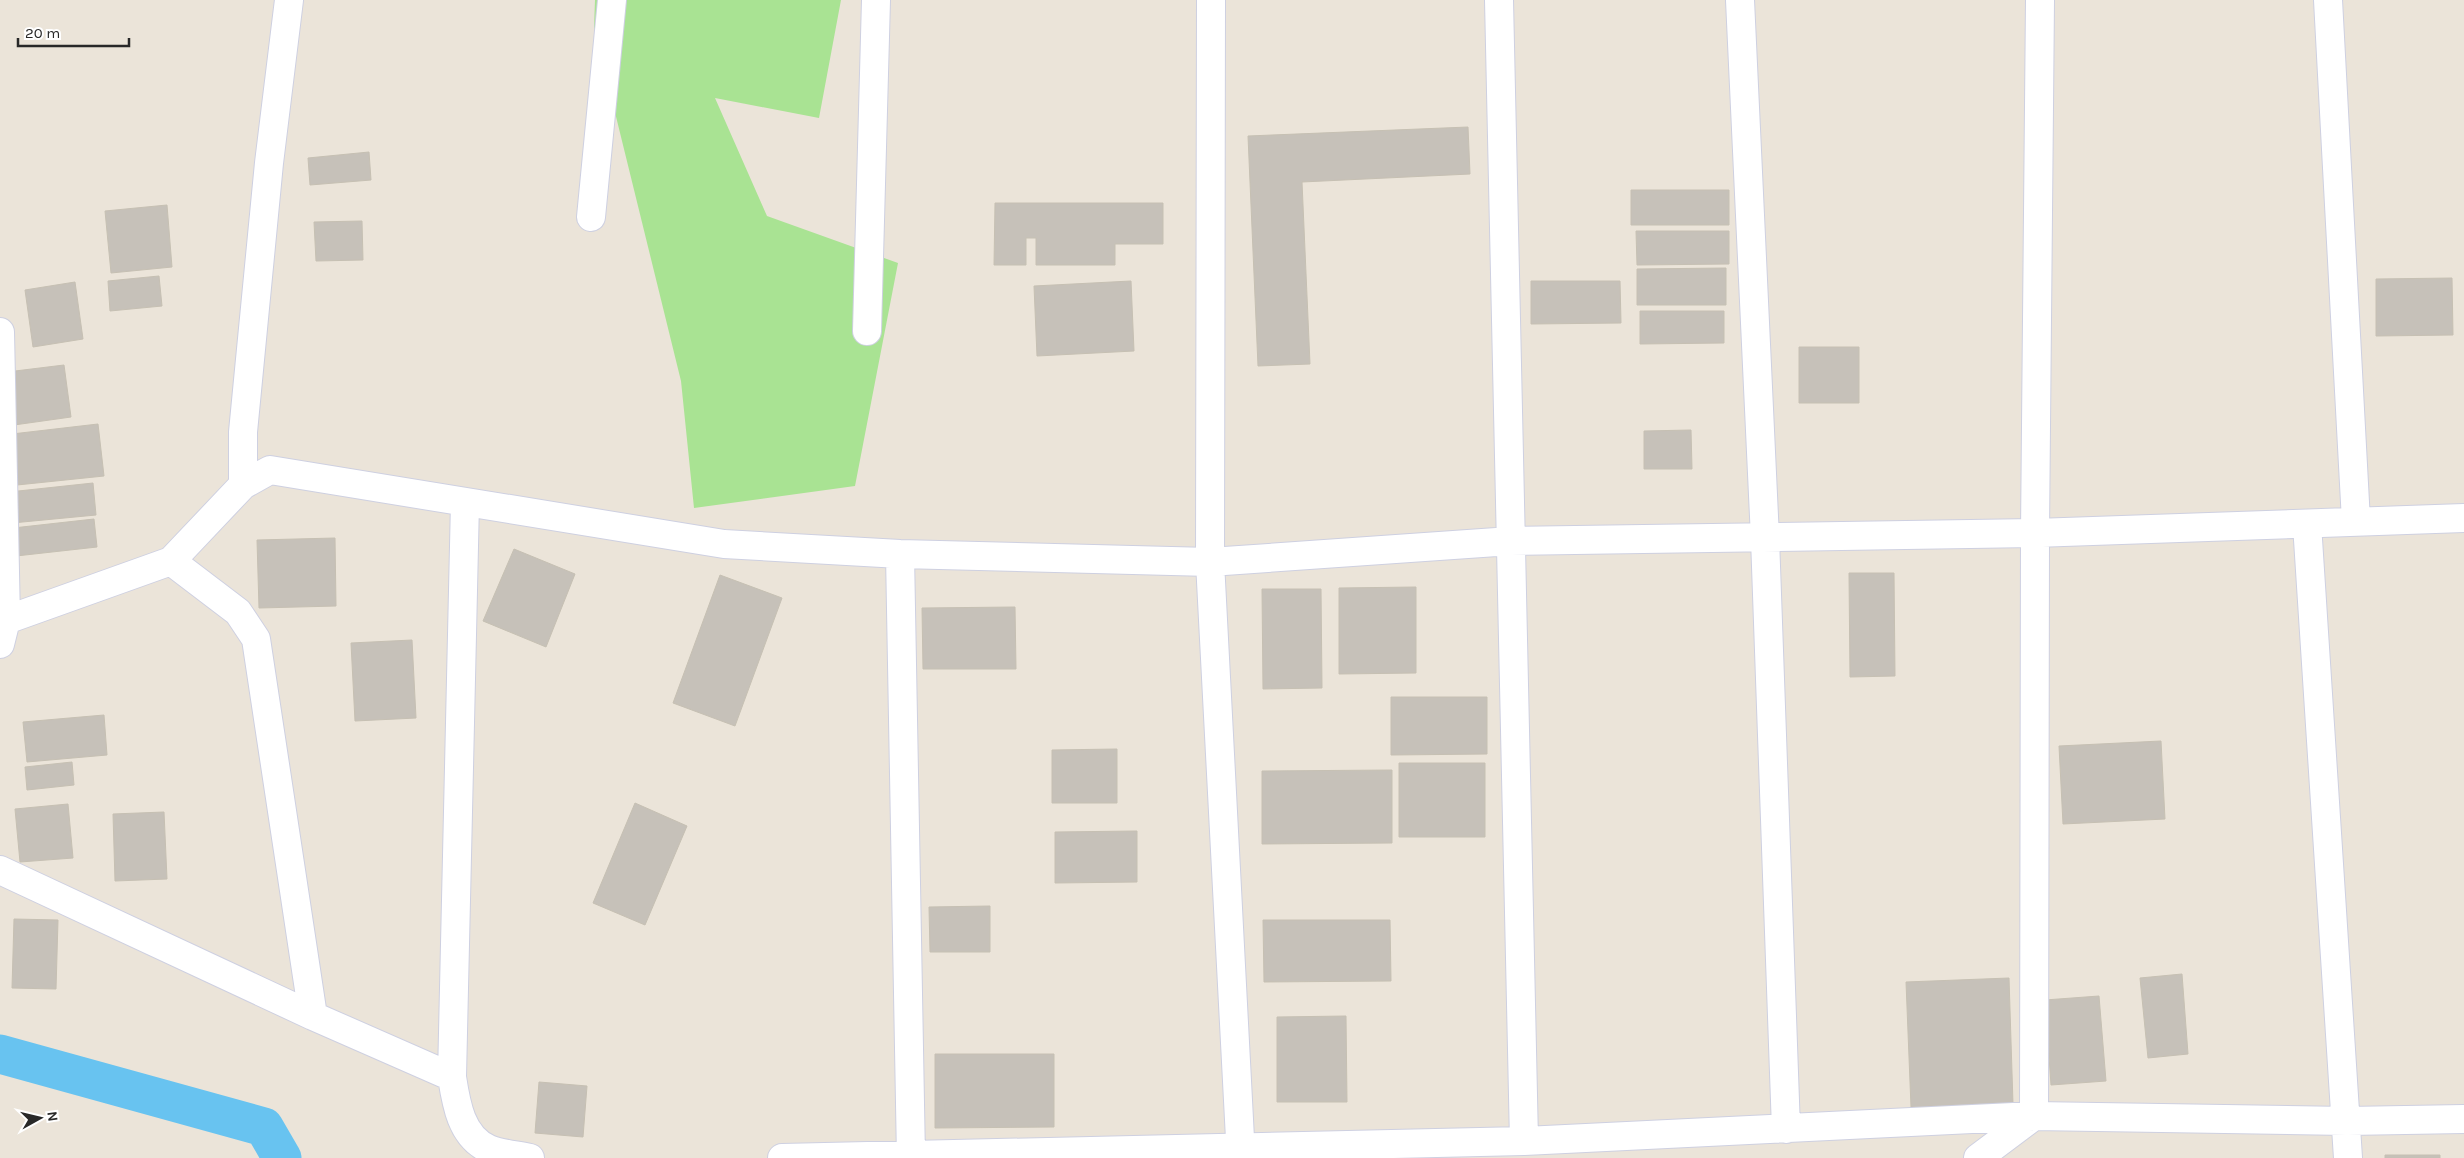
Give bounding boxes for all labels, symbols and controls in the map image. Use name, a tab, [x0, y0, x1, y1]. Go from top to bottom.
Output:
scale bar	[18, 15, 129, 47]
text: 20 m	[25, 24, 60, 42]
north arrow	[15, 1093, 65, 1143]
text: N	[43, 1110, 61, 1122]

